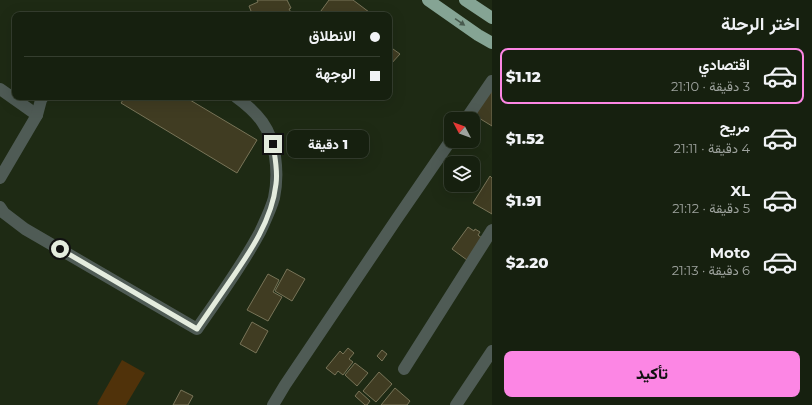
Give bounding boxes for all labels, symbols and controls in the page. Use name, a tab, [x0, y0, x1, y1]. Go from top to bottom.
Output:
text: اختر الرحلة	[721, 13, 800, 35]
one-way arrow	[454, 18, 465, 26]
text: الانطلاق	[309, 26, 356, 45]
text: اقتصادي	[698, 55, 750, 74]
icon: car	[762, 58, 798, 94]
text: الوجهة	[315, 64, 356, 83]
text: $1.12	[506, 67, 541, 86]
text: 3 دقيقة · 21:10	[671, 78, 750, 94]
north arrow	[444, 112, 480, 148]
map controls	[444, 112, 480, 192]
text: مريح	[720, 117, 750, 136]
icon: car	[762, 120, 798, 156]
text: $1.52	[506, 129, 544, 148]
callout: 1 دقيقة	[287, 130, 369, 158]
route end	[264, 135, 282, 153]
text: 1 دقيقة	[308, 136, 348, 152]
text: 4 دقيقة · 21:11	[674, 140, 750, 156]
button: layers	[444, 156, 480, 192]
text: XL	[731, 181, 750, 200]
icon: car	[762, 182, 798, 218]
text: $1.91	[506, 191, 542, 210]
text: 5 دقيقة · 21:12	[672, 200, 750, 216]
route start	[51, 240, 69, 258]
text: Moto	[710, 243, 750, 262]
icon: car	[762, 244, 798, 280]
text: $2.20	[506, 253, 549, 272]
text: 6 دقيقة · 21:13	[672, 262, 750, 278]
button: تأكيد	[504, 351, 800, 397]

